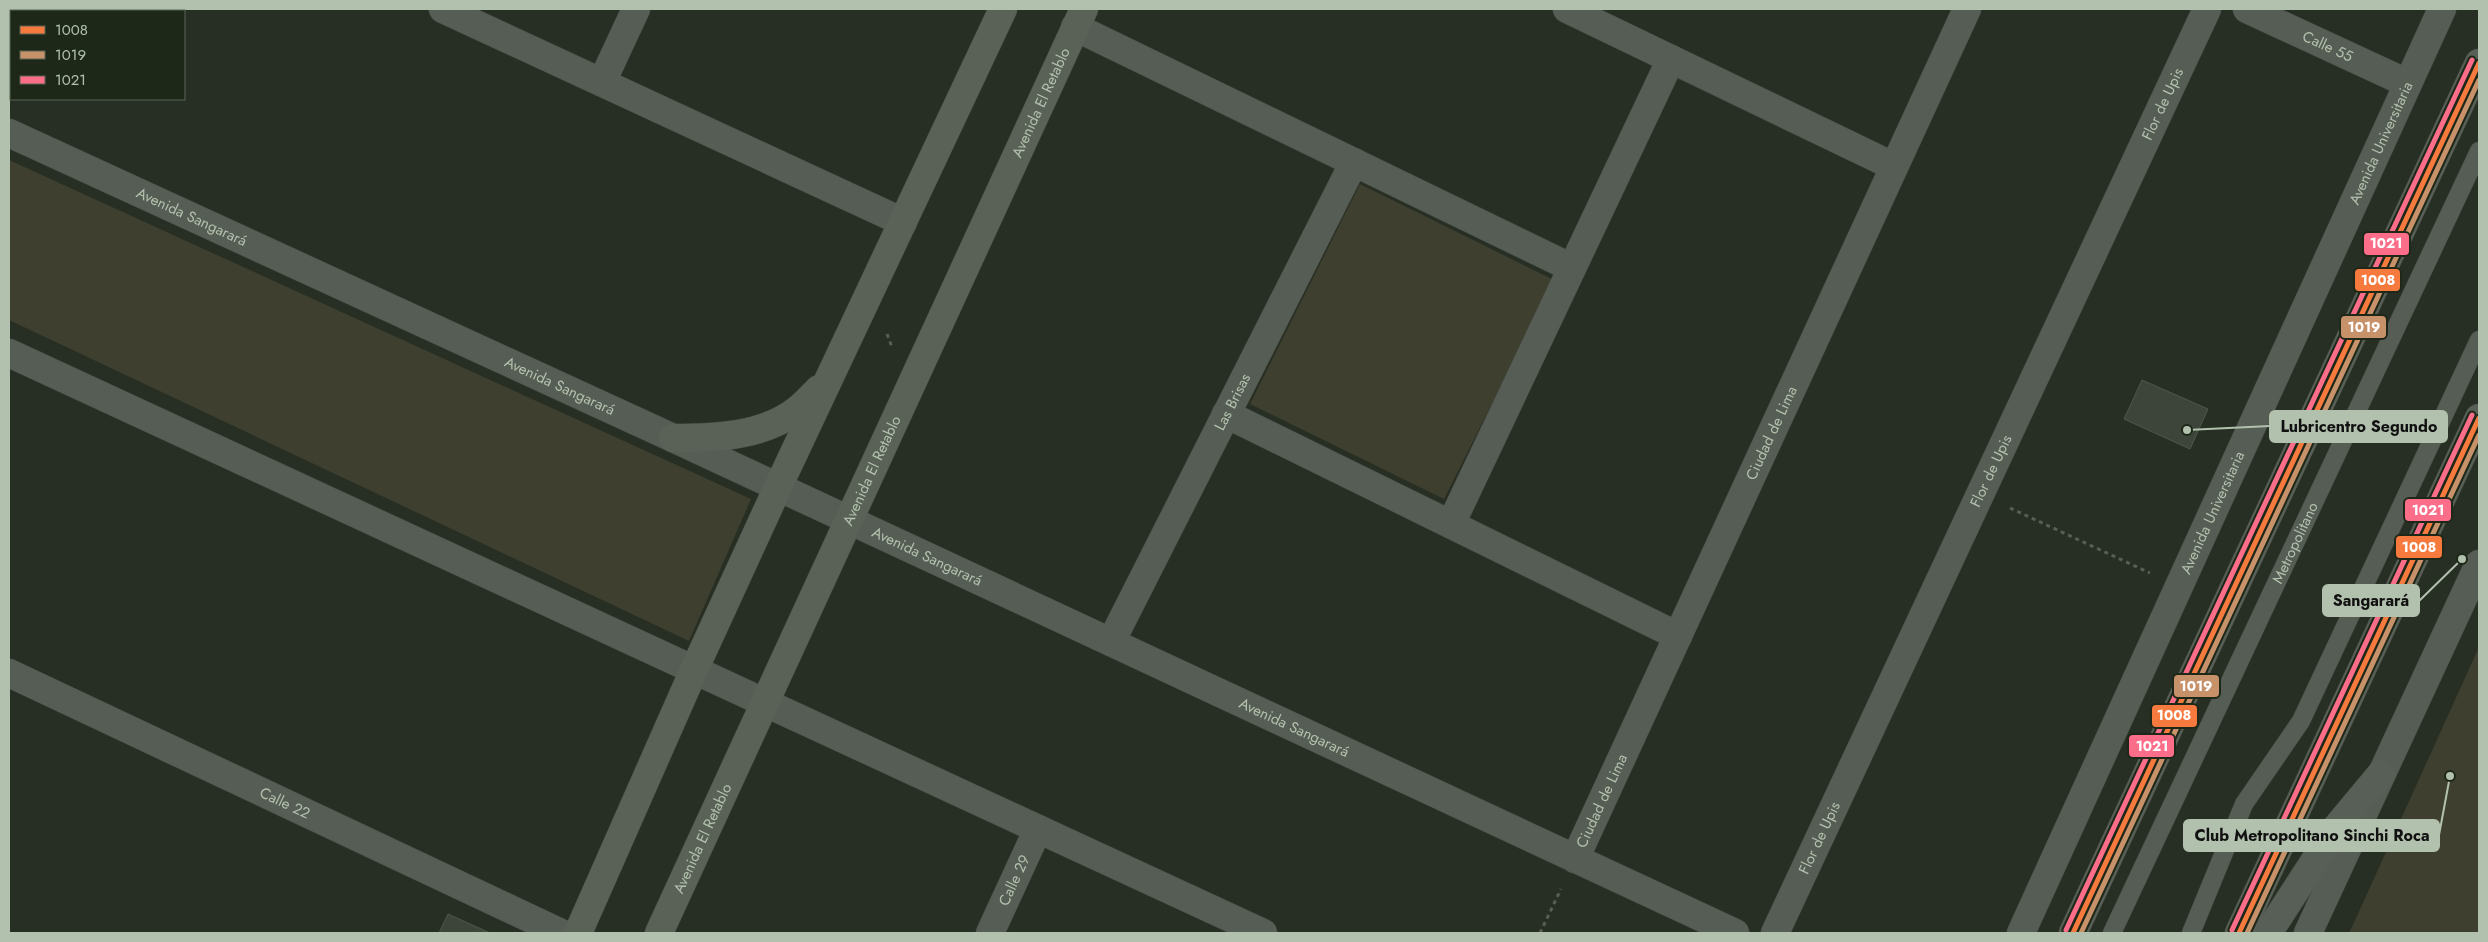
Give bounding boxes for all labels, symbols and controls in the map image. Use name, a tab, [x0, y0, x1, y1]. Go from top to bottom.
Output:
legend	[10, 10, 185, 100]
text: 1008	[55, 19, 88, 41]
street label: Calle 55	[2299, 25, 2357, 68]
text: 1019	[55, 44, 86, 66]
street label: Avenida El Retablo	[1006, 44, 1076, 161]
street label: Flor de Upis	[2136, 64, 2189, 144]
text: 1021	[55, 69, 86, 91]
street label: Avenida Universitaria	[2343, 78, 2418, 208]
street label: Avenida Sangarará	[133, 182, 250, 252]
line badge: 1021	[2363, 232, 2410, 256]
text: 1021	[2370, 233, 2402, 253]
line badge: 1008	[2354, 268, 2401, 292]
text: 1008	[2361, 270, 2395, 290]
line badge: 1019	[2340, 315, 2387, 339]
text: 1019	[2348, 317, 2380, 337]
street label: Avenida Sangarará	[501, 351, 618, 421]
street label: Las Brisas	[1209, 370, 1256, 434]
street label: Ciudad de Lima	[1740, 382, 1803, 484]
callout: Lubricentro Segundo	[2270, 411, 2447, 442]
street label: Avenida El Retablo	[837, 412, 907, 529]
text: Lubricentro Segundo	[2281, 415, 2437, 438]
street label: Flor de Upis	[1965, 431, 2017, 511]
street label: Avenida Universitaria	[2175, 448, 2250, 578]
street label: Metropolitano	[2267, 498, 2324, 587]
line badge: 1021	[2404, 498, 2452, 522]
text: 1021	[2412, 500, 2444, 520]
street label: Avenida Sangarará	[868, 521, 986, 592]
line badge: 1008	[2395, 535, 2443, 559]
text: 1008	[2402, 537, 2436, 557]
callout: Sangarará	[2323, 585, 2419, 616]
text: Sangarará	[2333, 589, 2409, 612]
line badge: 1019	[2173, 674, 2220, 698]
text: 1019	[2180, 676, 2212, 696]
street label: Avenida Sangarará	[1235, 692, 1353, 763]
line badge: 1008	[2151, 704, 2198, 728]
text: 1008	[2157, 705, 2191, 725]
line badge: 1021	[2128, 734, 2175, 758]
text: 1021	[2136, 736, 2168, 756]
street label: Ciudad de Lima	[1571, 750, 1633, 852]
street label: Avenida El Retablo	[668, 780, 737, 897]
street label: Calle 22	[256, 782, 314, 824]
street label: Flor de Upis	[1793, 798, 1846, 878]
callout: Club Metropolitano Sinchi Roca	[2184, 820, 2439, 851]
text: Club Metropolitano Sinchi Roca	[2194, 824, 2430, 847]
street label: Calle 29	[993, 851, 1036, 909]

